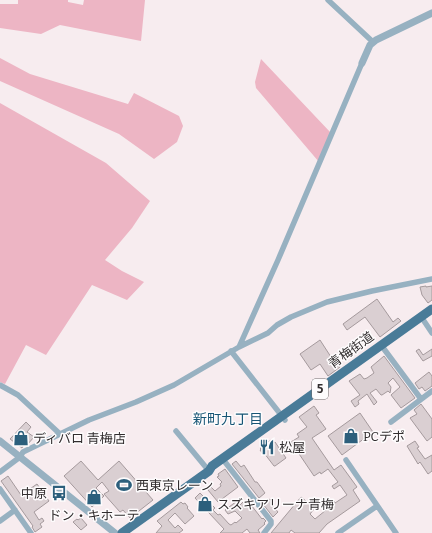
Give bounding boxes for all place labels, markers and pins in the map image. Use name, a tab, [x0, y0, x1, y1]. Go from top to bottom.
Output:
shop icon: PCデポ	[342, 427, 360, 445]
shop icon: ディバロ 青梅店	[12, 429, 30, 447]
place label: PCデポ	[363, 429, 405, 444]
place label: ディバロ 青梅店	[33, 431, 126, 446]
restaurant icon: 松屋	[258, 438, 276, 456]
place label: 松屋	[279, 440, 305, 455]
sports icon: 西東京レーン	[115, 476, 133, 494]
place label: 西東京レーン	[136, 478, 213, 493]
bus stop icon: 中原	[50, 484, 68, 502]
place label: 中原	[21, 486, 47, 501]
shop icon: ドン・キホーテ	[85, 488, 103, 506]
shop icon: スズキアリーナ青梅	[196, 495, 214, 513]
place label: スズキアリーナ青梅	[217, 497, 334, 512]
place label: ドン・キホーテ	[48, 508, 140, 523]

